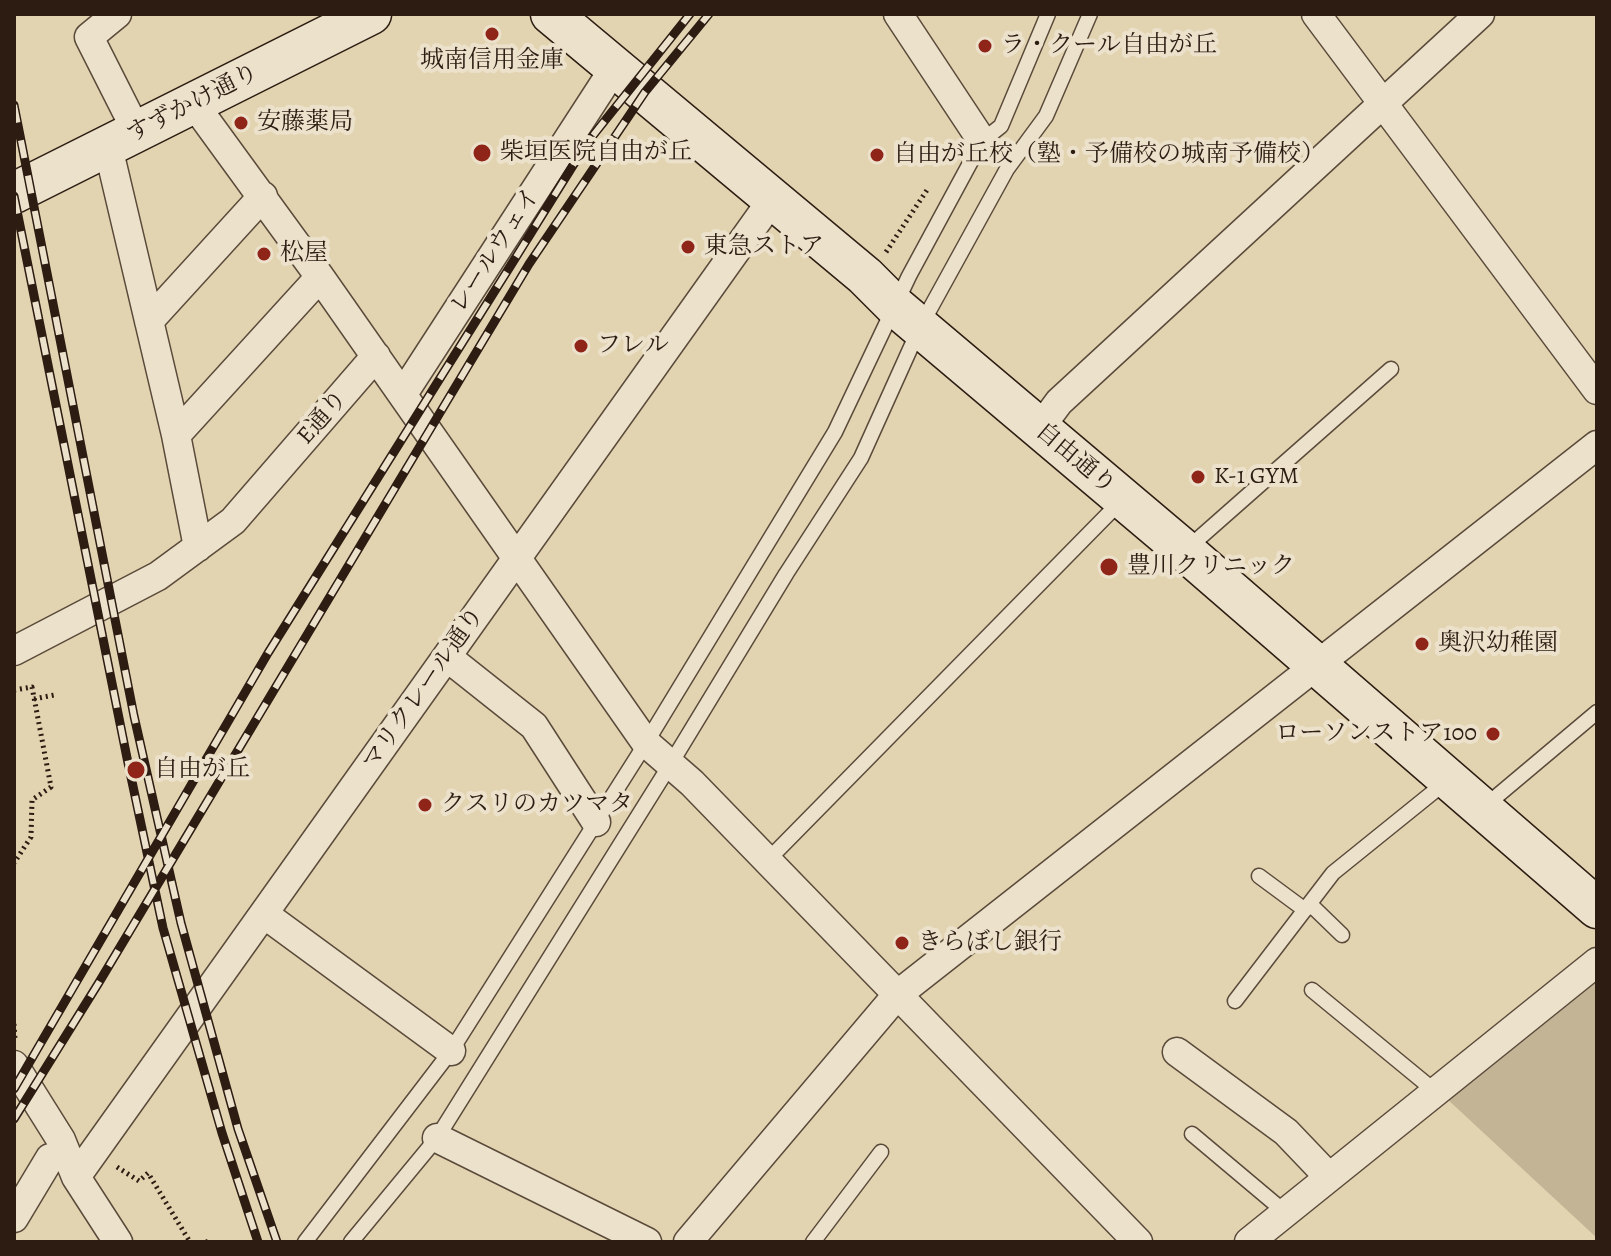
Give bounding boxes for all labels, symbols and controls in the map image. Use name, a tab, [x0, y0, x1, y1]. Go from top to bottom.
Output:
marker: 城南信用金庫	[483, 25, 501, 43]
place label: ラ・クール自由が丘	[1001, 32, 1217, 60]
marker: ラ・クール自由が丘	[976, 37, 994, 55]
place label: 城南信用金庫	[420, 47, 564, 75]
street label: すずかけ通り	[122, 58, 264, 150]
place label: 安藤薬局	[257, 109, 353, 137]
marker: 安藤薬局	[232, 114, 250, 132]
place label: 柴垣医院自由が丘	[500, 139, 692, 167]
place label: 自由が丘校（塾・予備校の城南予備校）	[893, 141, 1325, 169]
marker: 柴垣医院自由が丘	[471, 142, 493, 164]
marker: 自由が丘校（塾・予備校の城南予備校）	[868, 146, 886, 164]
street label: レールウェイ	[445, 183, 547, 319]
place label: 東急ストア	[704, 233, 824, 261]
marker: 東急ストア	[679, 238, 697, 256]
place label: 松屋	[280, 240, 328, 268]
marker: 松屋	[255, 245, 273, 263]
place label: フレル	[597, 332, 669, 360]
marker: フレル	[572, 337, 590, 355]
street label: E通り	[292, 385, 354, 451]
street label: 自由通り	[1029, 417, 1121, 501]
place label: K-1 GYM	[1214, 463, 1299, 491]
marker: K-1 GYM	[1189, 468, 1207, 486]
place label: 豊川クリニック	[1127, 553, 1295, 581]
marker: 豊川クリニック	[1098, 556, 1120, 578]
street label: マリクレール通り	[357, 602, 491, 776]
place label: 奥沢幼稚園	[1438, 630, 1558, 658]
marker: 奥沢幼稚園	[1413, 635, 1431, 653]
place label: ローソンストア100	[1275, 720, 1477, 748]
marker: ローソンストア100	[1484, 725, 1502, 743]
place label: 自由が丘	[154, 756, 250, 784]
marker: 自由が丘	[125, 759, 147, 781]
place label: クスリのカツマタ	[441, 791, 633, 819]
marker: クスリのカツマタ	[416, 796, 434, 814]
place label: きらぼし銀行	[918, 929, 1062, 957]
marker: きらぼし銀行	[893, 934, 911, 952]

